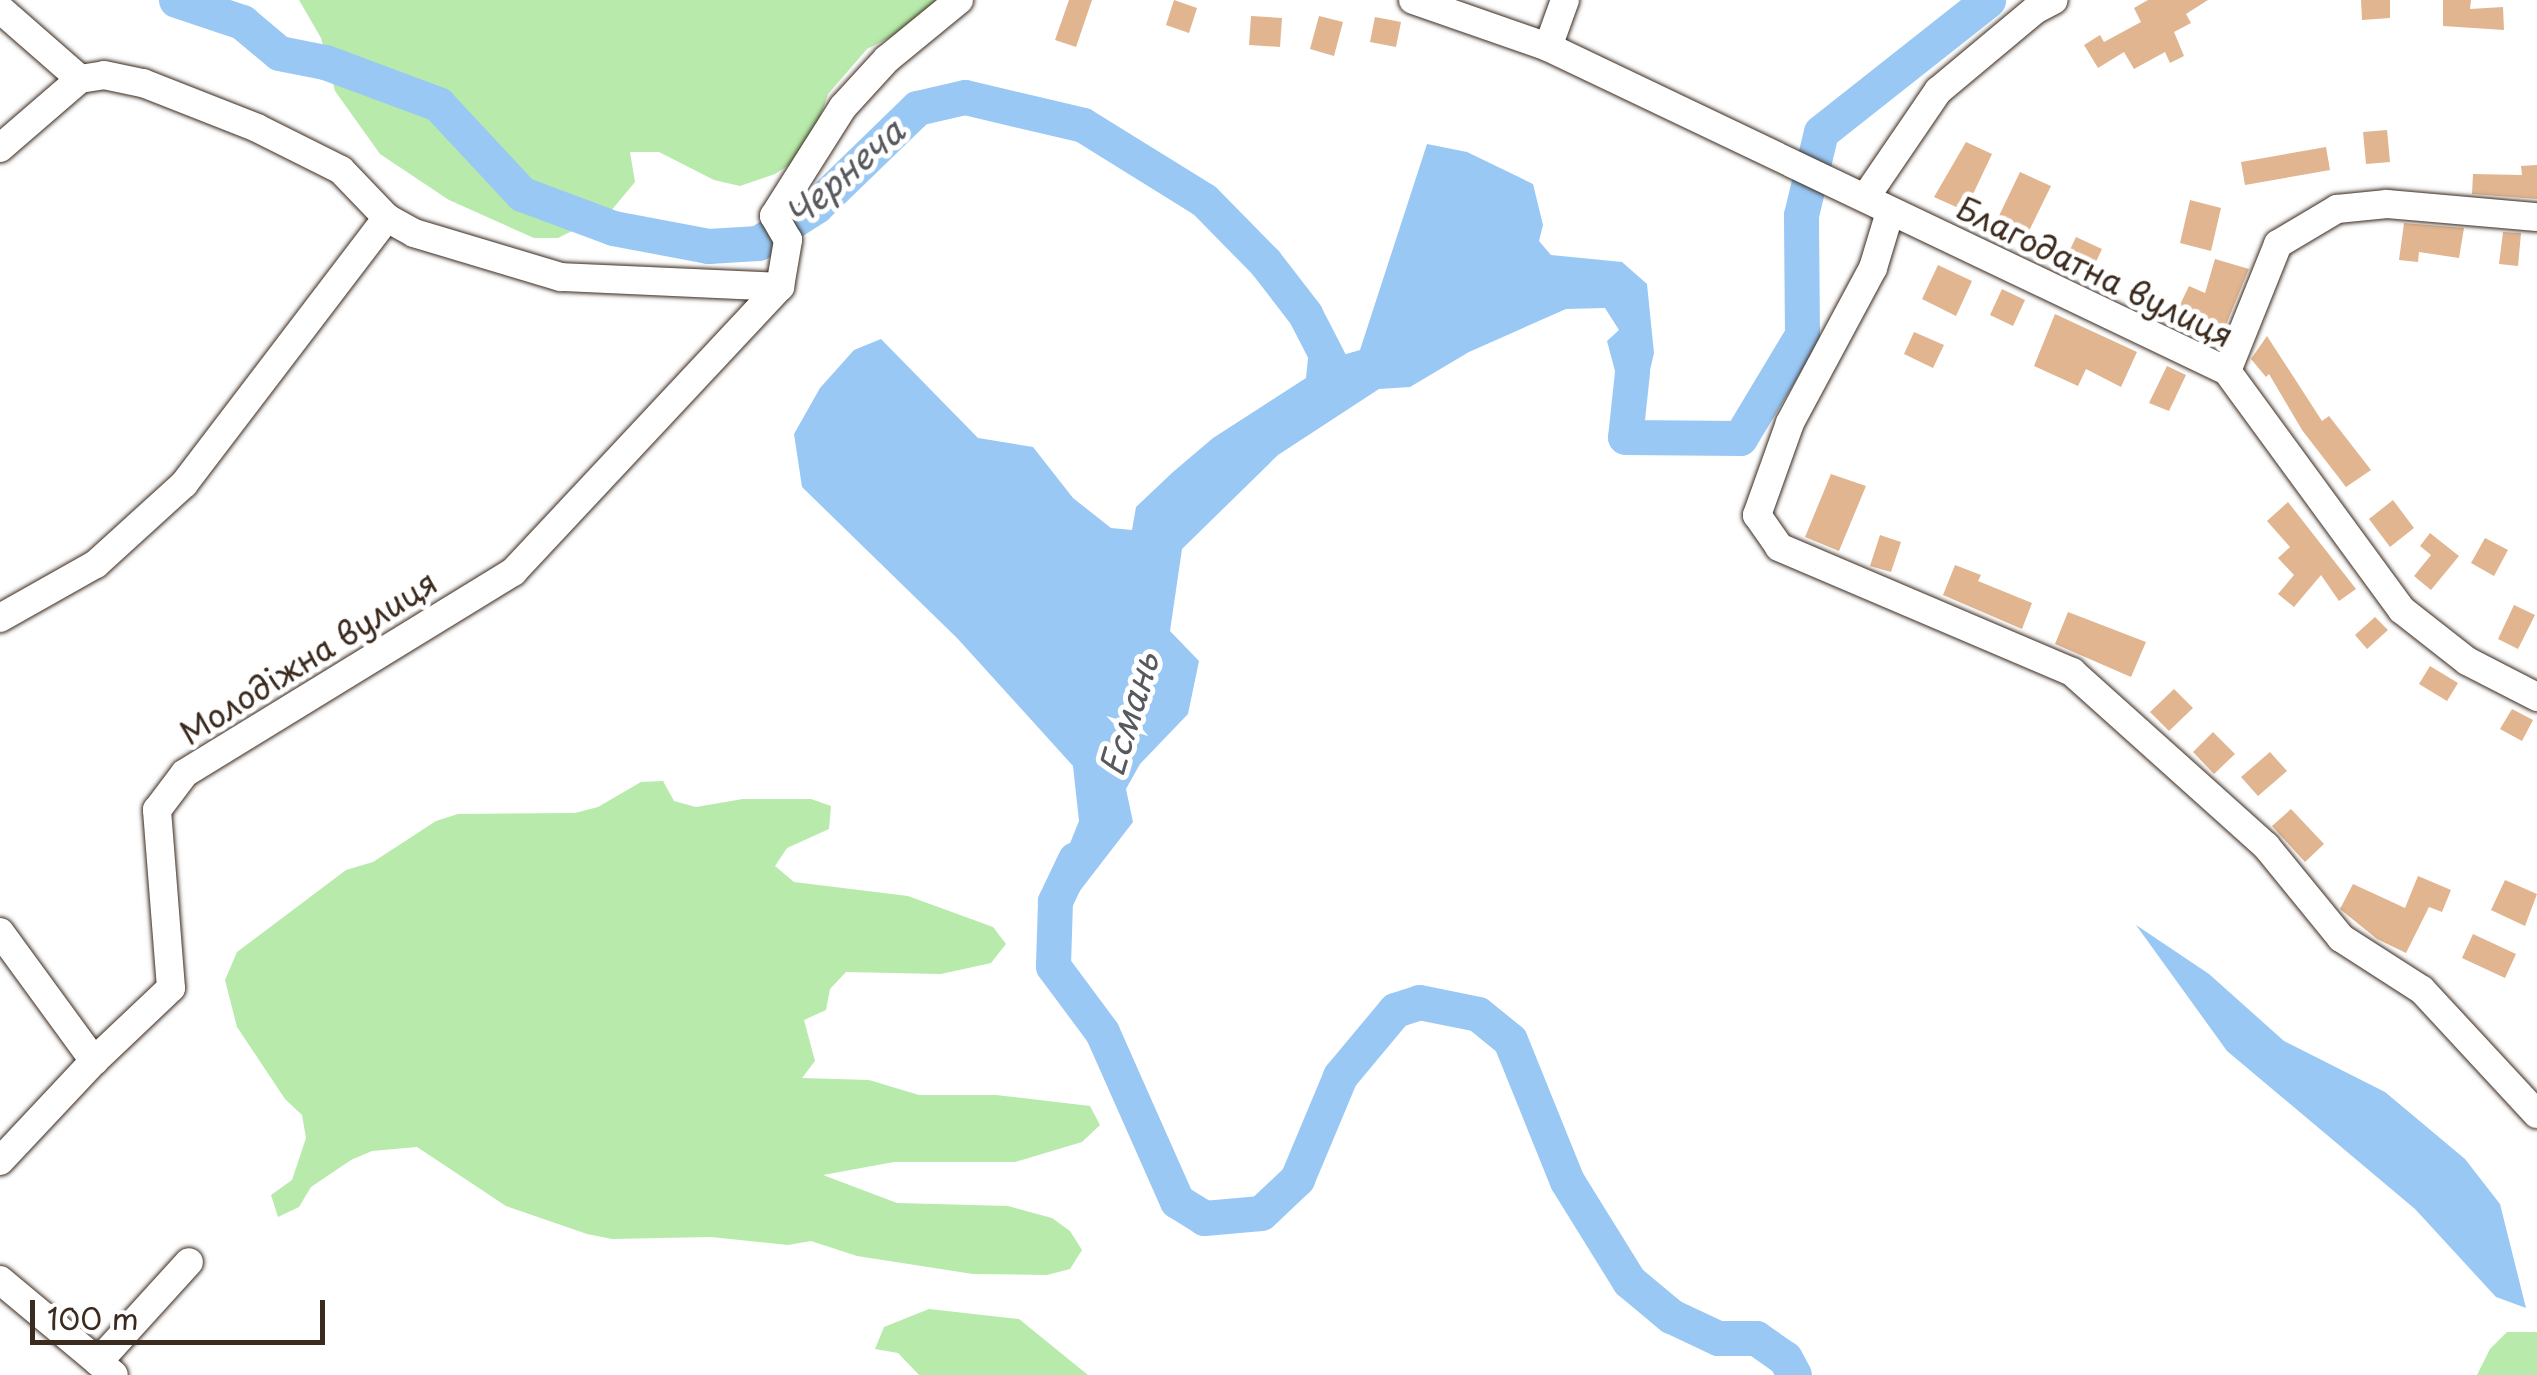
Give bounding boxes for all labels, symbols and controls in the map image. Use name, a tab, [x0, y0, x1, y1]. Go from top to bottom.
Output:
water label: Чернеча	[776, 109, 912, 235]
street label: Благодатна вулиця	[1950, 187, 2240, 355]
street label: Молодіжна вулиця	[171, 562, 445, 752]
water label: Есмань	[1089, 647, 1167, 781]
scale bar	[35, 1280, 330, 1342]
text: 100 m	[47, 1295, 139, 1340]

